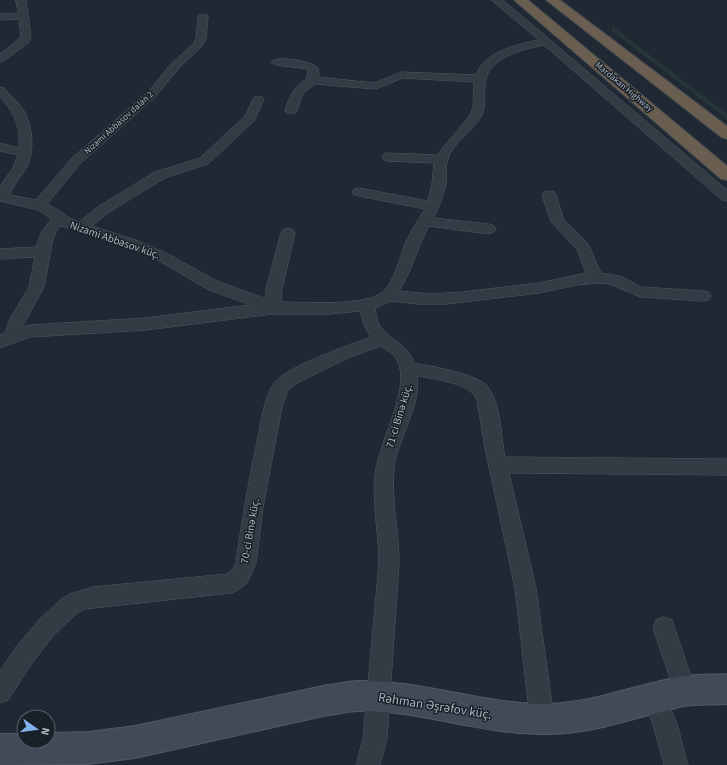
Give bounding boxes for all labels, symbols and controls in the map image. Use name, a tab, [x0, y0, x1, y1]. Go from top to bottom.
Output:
street label: Mardakan Highway	[592, 59, 656, 116]
street label: Nizami Abbasov dalan 2	[82, 88, 157, 158]
street label: Nizami Abbasov küç.	[68, 218, 162, 263]
street label: 71-ci Binə küç.	[382, 382, 416, 450]
street label: 70-ci Binə küç.	[237, 497, 263, 565]
street label: Rəhman Əşrəfov küç.	[377, 688, 493, 724]
north arrow	[16, 709, 56, 749]
text: N	[37, 726, 53, 737]

